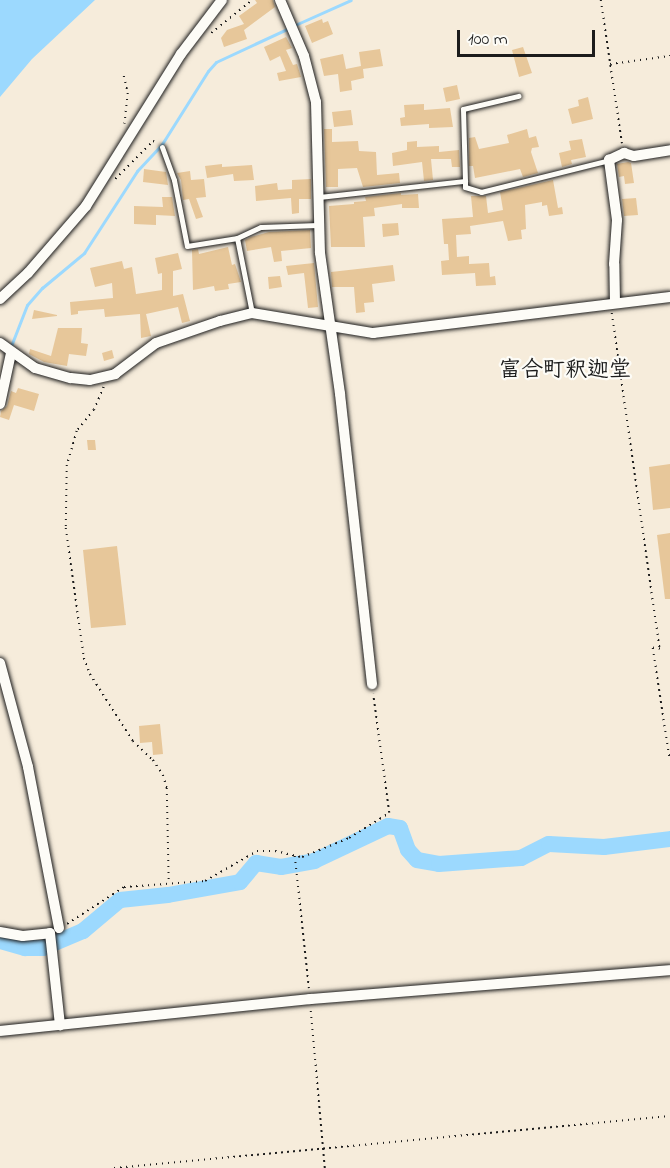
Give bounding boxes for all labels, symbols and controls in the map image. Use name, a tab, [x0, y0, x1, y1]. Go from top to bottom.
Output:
scale bar	[460, 18, 598, 56]
text: 100 m	[468, 27, 508, 53]
district label: 富合町釈迦堂	[499, 359, 631, 385]

